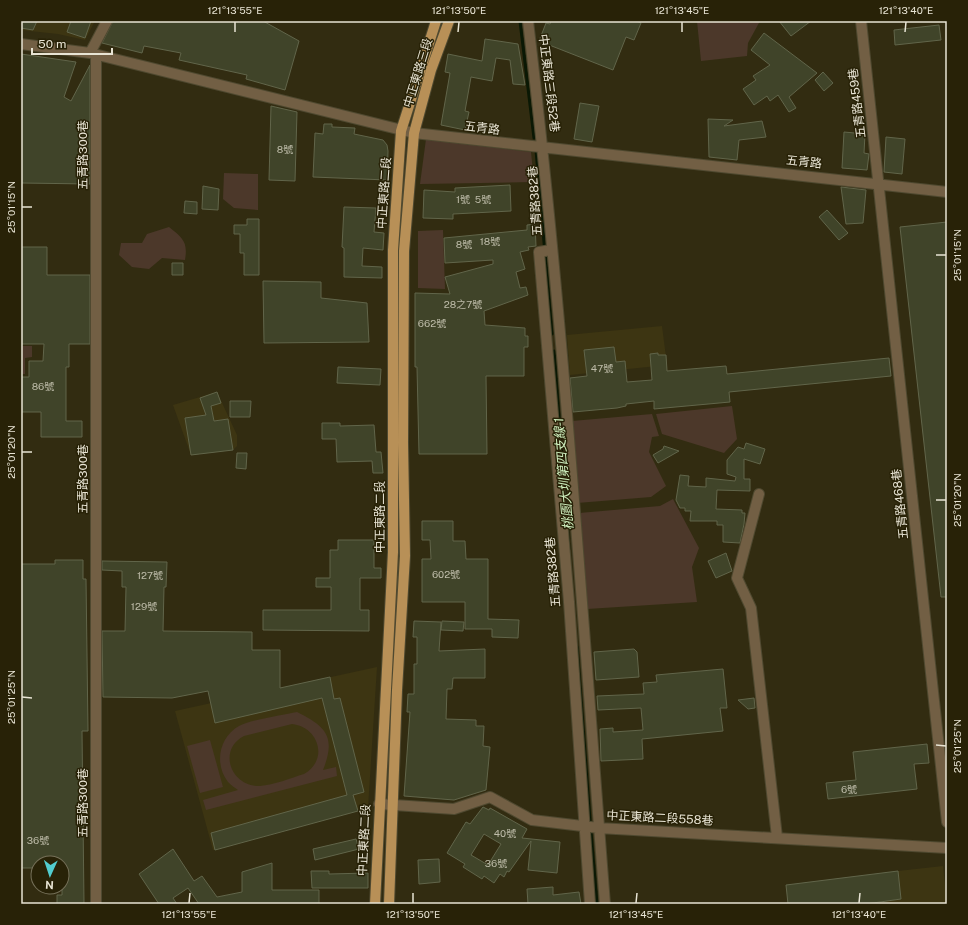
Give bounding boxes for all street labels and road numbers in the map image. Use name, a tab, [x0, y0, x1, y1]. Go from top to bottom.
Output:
street label: 中正東路三段52巷	[536, 33, 562, 133]
street label: 中正東路三段	[401, 37, 435, 109]
street label: 五青路459巷	[846, 67, 868, 139]
street label: 五青路	[463, 119, 501, 137]
street label: 五青路300巷	[76, 120, 90, 190]
street label: 五青路	[785, 153, 823, 171]
street label: 中正東路二段	[375, 157, 393, 229]
street label: 五青路382巷	[526, 165, 544, 237]
street label: 五青路300巷	[76, 444, 90, 514]
street label: 五青路468巷	[889, 468, 911, 540]
street label: 中正東路二段	[373, 481, 387, 553]
street label: 五青路382巷	[543, 536, 563, 608]
street label: 五青路300巷	[76, 768, 90, 838]
street label: 中正東路二段	[355, 804, 373, 876]
street label: 中正東路二段558巷	[606, 808, 714, 828]

